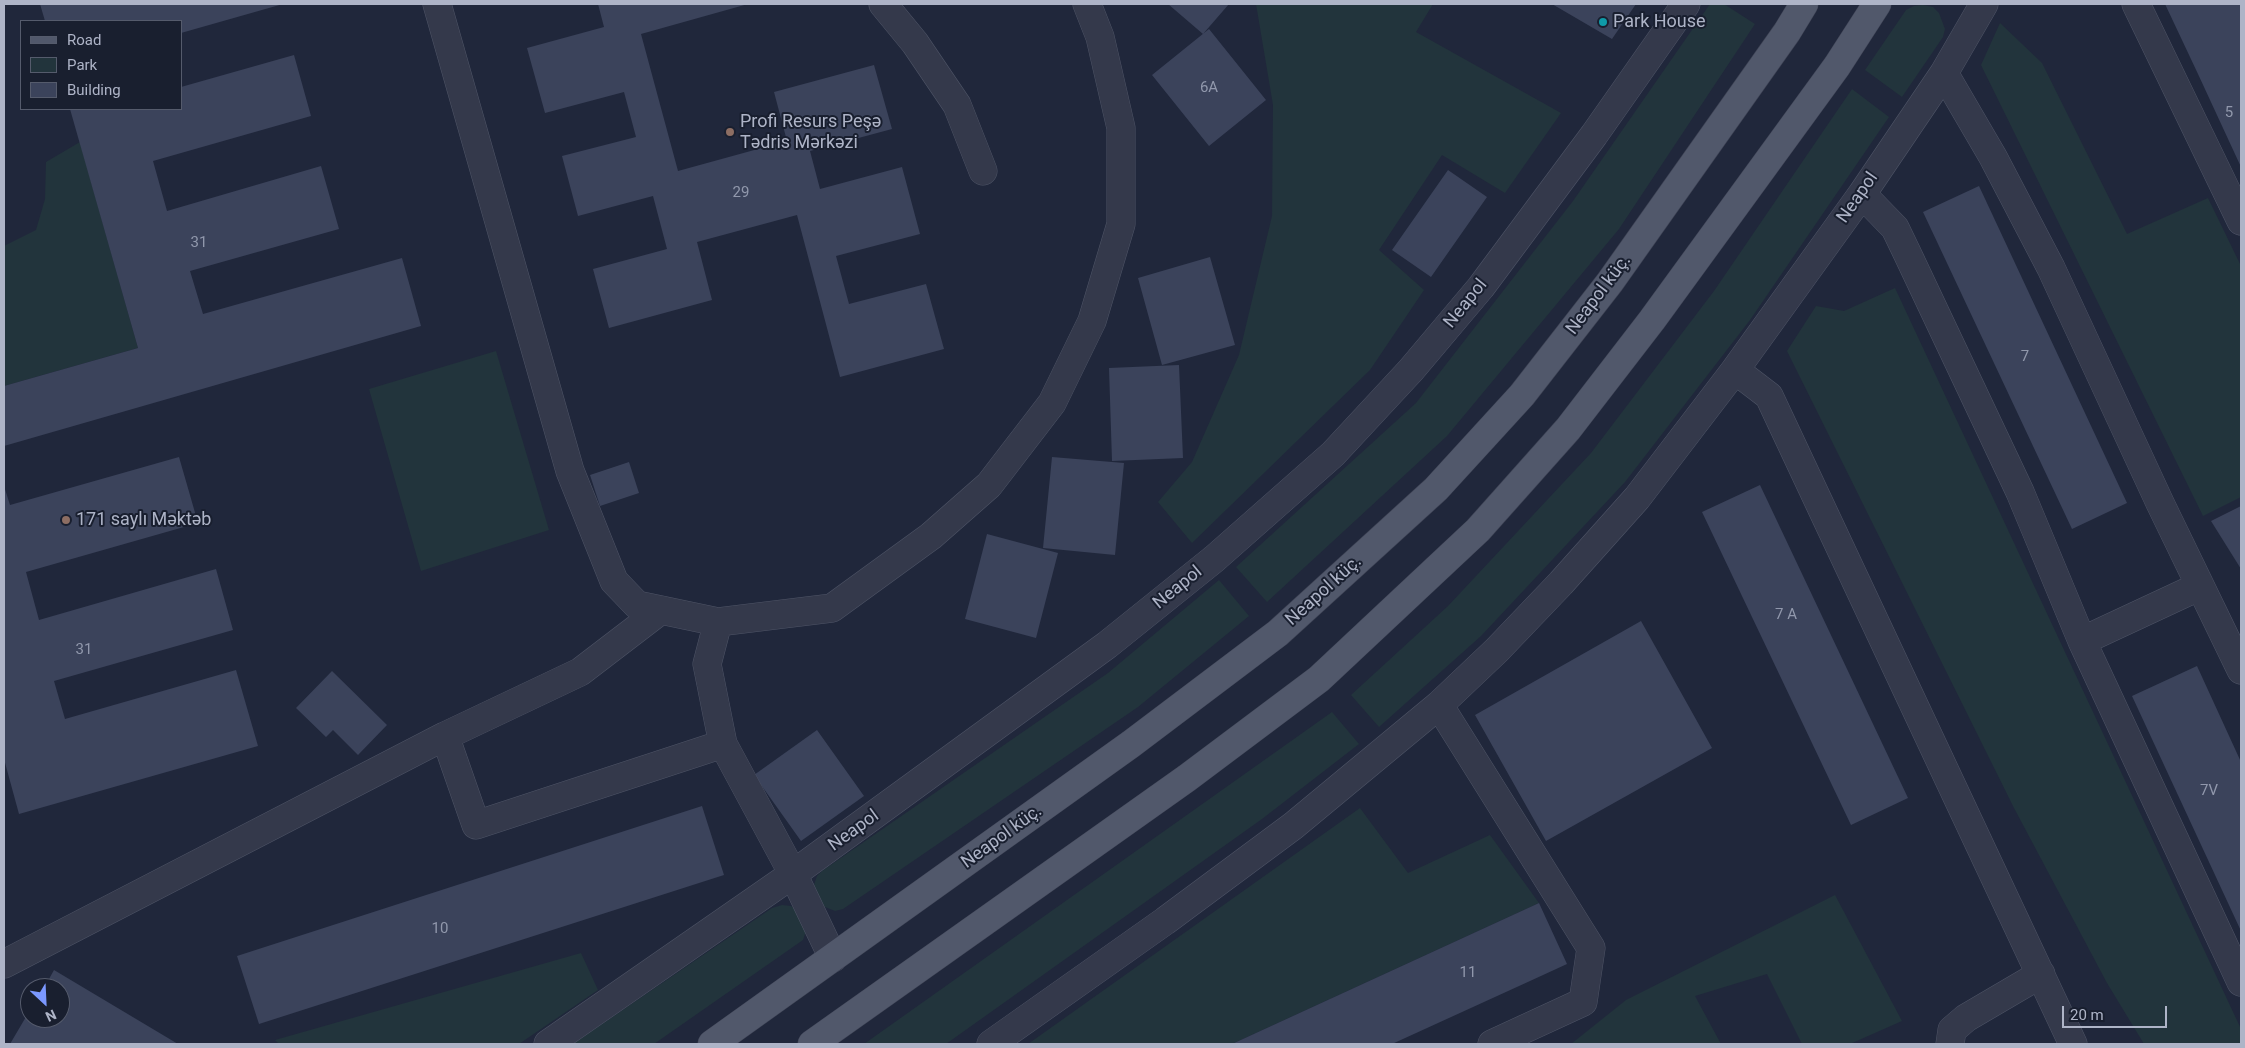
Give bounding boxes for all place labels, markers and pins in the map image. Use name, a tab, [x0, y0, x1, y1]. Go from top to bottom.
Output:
place label: Park House	[1613, 11, 1706, 33]
marker: Park House	[1597, 16, 1609, 28]
place label: Profi Resurs Peşə Tədris Mərkəzi	[740, 111, 881, 154]
marker: Profi Resurs Peşə Tədris Mərkəzi	[724, 126, 736, 138]
place label: 171 saylı Məktəb	[76, 509, 211, 531]
marker: 171 saylı Məktəb	[60, 514, 72, 526]

